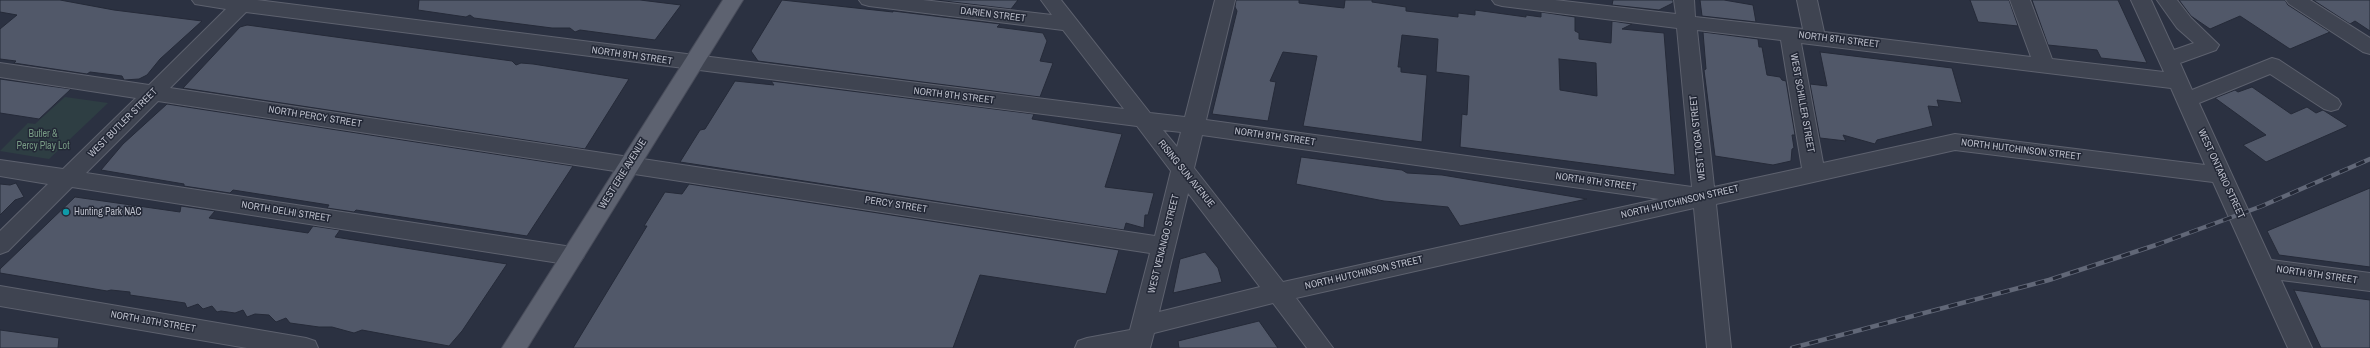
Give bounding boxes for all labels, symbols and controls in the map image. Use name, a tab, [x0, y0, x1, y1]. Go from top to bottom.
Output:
street label: DARIEN STREET	[960, 5, 1026, 25]
street label: NORTH 8TH STREET	[1798, 29, 1880, 51]
street label: NORTH 9TH STREET	[591, 44, 673, 68]
street label: WEST SCHILLER STREET	[1787, 52, 1817, 154]
street label: NORTH 9TH STREET	[913, 85, 995, 107]
street label: WEST BUTLER STREET	[86, 86, 160, 160]
street label: WEST TIOGA STREET	[1688, 95, 1708, 181]
street label: NORTH PERCY STREET	[268, 104, 362, 130]
street label: NORTH 9TH STREET	[1234, 125, 1316, 149]
street label: WEST ONTARIO STREET	[2195, 127, 2247, 221]
park label: Butler & Percy Play Lot	[17, 128, 69, 152]
street label: WEST ERIE AVENUE	[597, 137, 649, 211]
street label: NORTH HUTCHINSON STREET	[1960, 137, 2082, 163]
street label: RISING SUN AVENUE	[1155, 138, 1217, 210]
street label: NORTH 9TH STREET	[1555, 170, 1637, 194]
street label: NORTH HUTCHINSON STREET	[1620, 183, 1740, 221]
street label: WEST VENANGO STREET	[1146, 193, 1182, 295]
street label: PERCY STREET	[864, 194, 928, 216]
street label: NORTH DELHI STREET	[241, 199, 331, 225]
place label: Hunting Park NAC	[74, 206, 141, 218]
marker: Hunting Park NAC	[61, 207, 71, 217]
street label: NORTH HUTCHINSON STREET	[1304, 254, 1424, 292]
street label: NORTH 9TH STREET	[2276, 263, 2358, 287]
street label: NORTH 10TH STREET	[110, 309, 196, 335]

